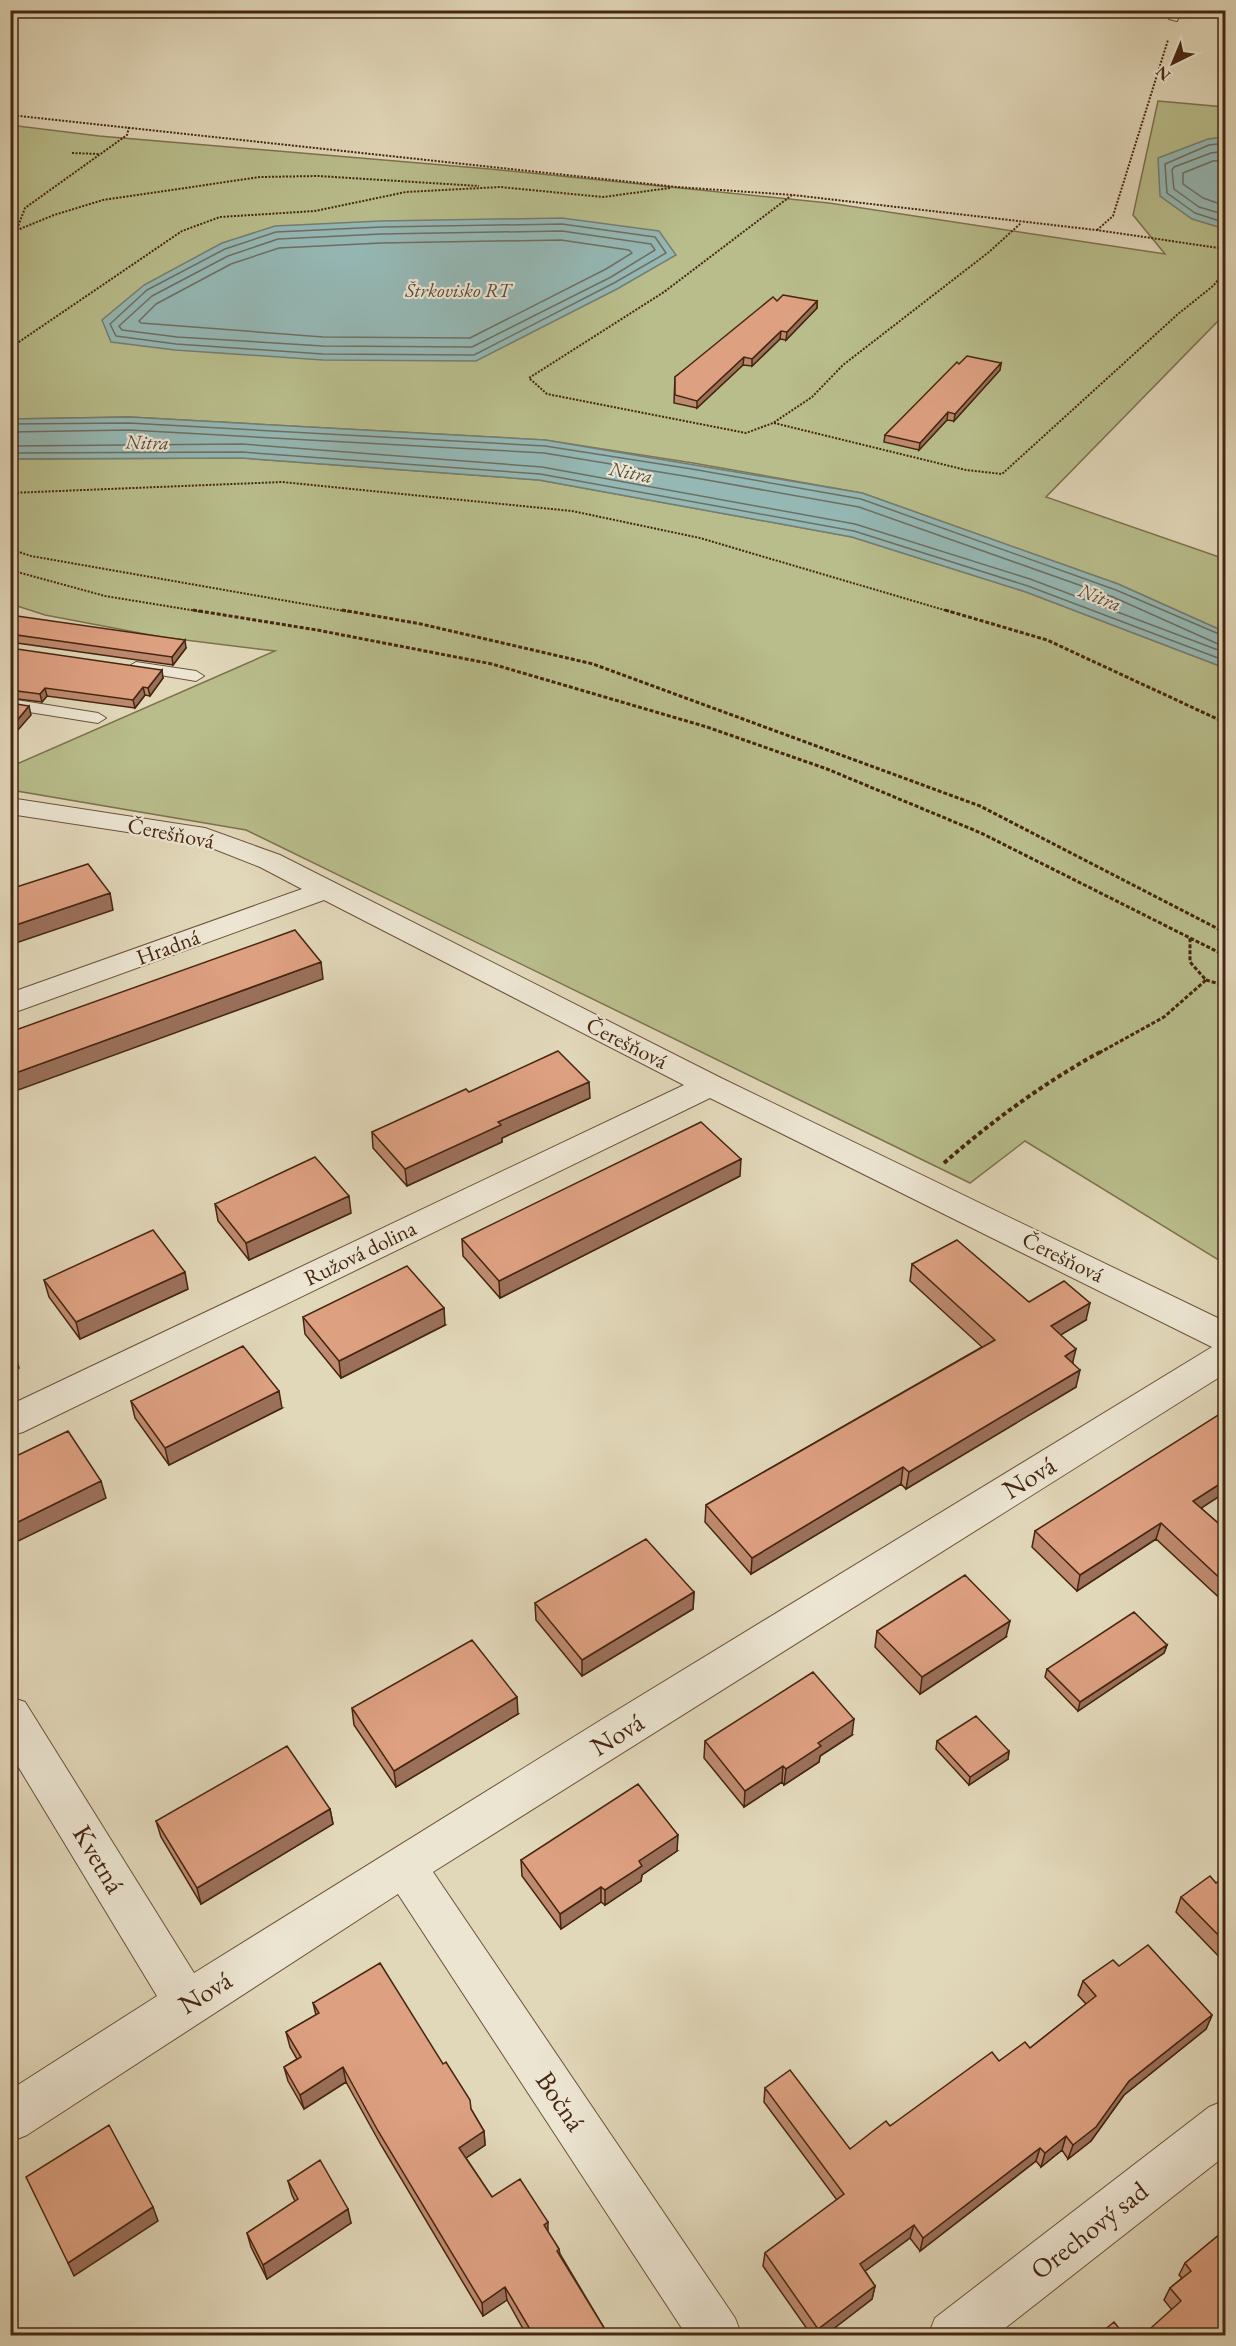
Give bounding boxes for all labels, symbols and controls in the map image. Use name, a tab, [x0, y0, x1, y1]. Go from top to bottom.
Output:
north arrow	[1143, 33, 1203, 93]
text: N	[1151, 61, 1175, 86]
water label: Štrkovisko RT	[404, 277, 513, 303]
water label: Nitra	[124, 429, 169, 455]
water label: Nitra	[606, 455, 655, 489]
water label: Nitra	[1074, 576, 1125, 617]
street label: Čerešňová	[125, 810, 217, 856]
street label: Hradná	[132, 922, 204, 972]
street label: Čerešňová	[581, 1010, 673, 1076]
street label: Ružová dolina	[299, 1213, 421, 1293]
street label: Čerešňová	[1017, 1225, 1109, 1289]
street label: Nová	[996, 1447, 1062, 1507]
street label: Nová	[584, 1704, 650, 1764]
street label: Kvetná	[65, 1818, 133, 1900]
street label: Nová	[172, 1962, 238, 2022]
street label: Bočná	[528, 2064, 594, 2138]
street label: Orechový sad	[1023, 2173, 1155, 2287]

